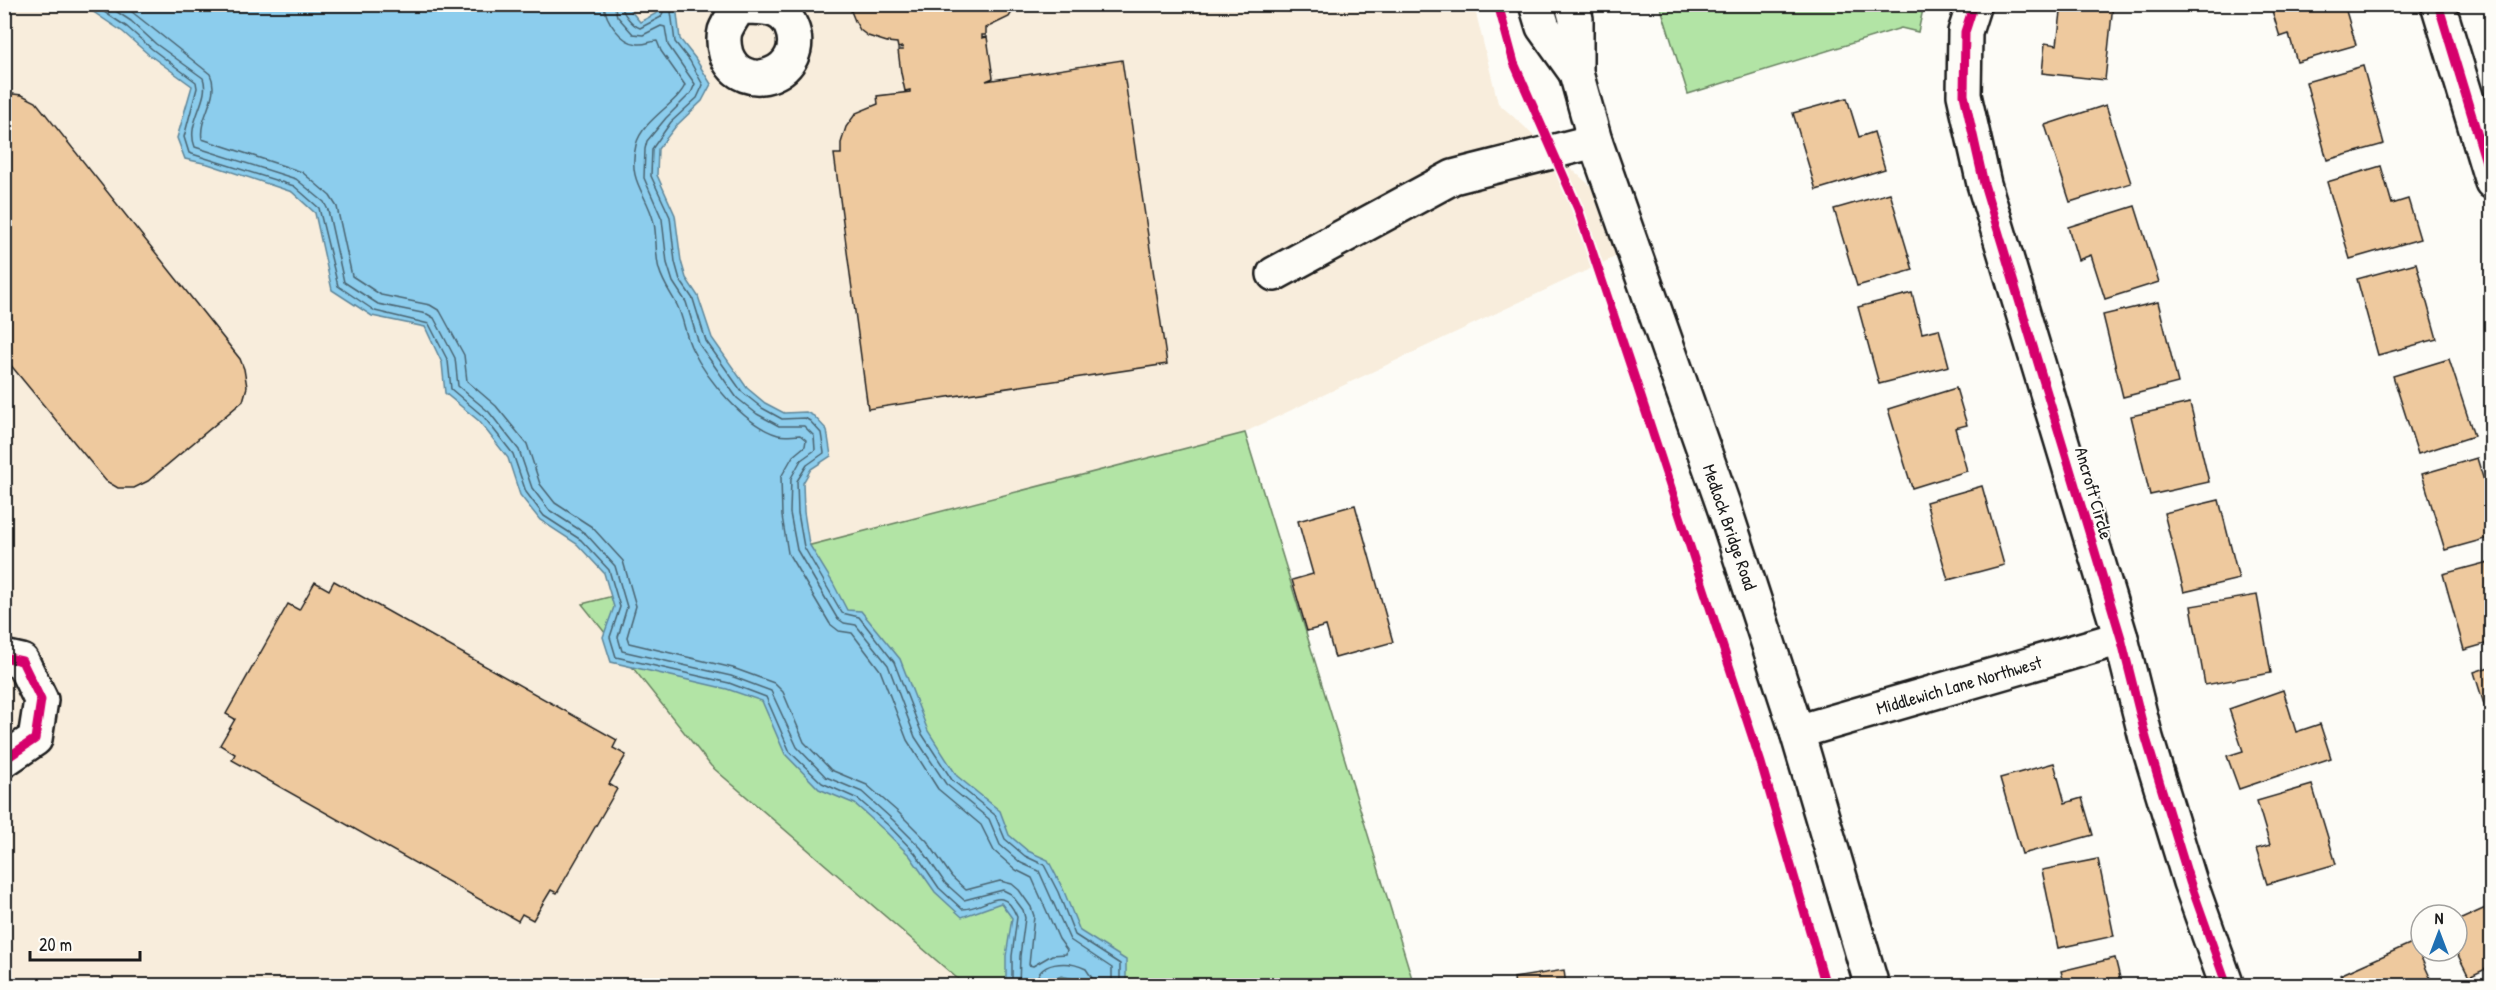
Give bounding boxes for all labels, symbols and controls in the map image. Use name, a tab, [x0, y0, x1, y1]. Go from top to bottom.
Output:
street label: Ancroft Circle	[2069, 444, 2119, 542]
street label: Medlock Bridge Road	[1697, 461, 1763, 593]
street label: Middlewich Lane Northwest	[1873, 649, 2045, 721]
north arrow	[2409, 903, 2469, 963]
text: N	[2435, 907, 2444, 929]
scale bar	[30, 924, 140, 962]
text: 20 m	[39, 932, 72, 957]

